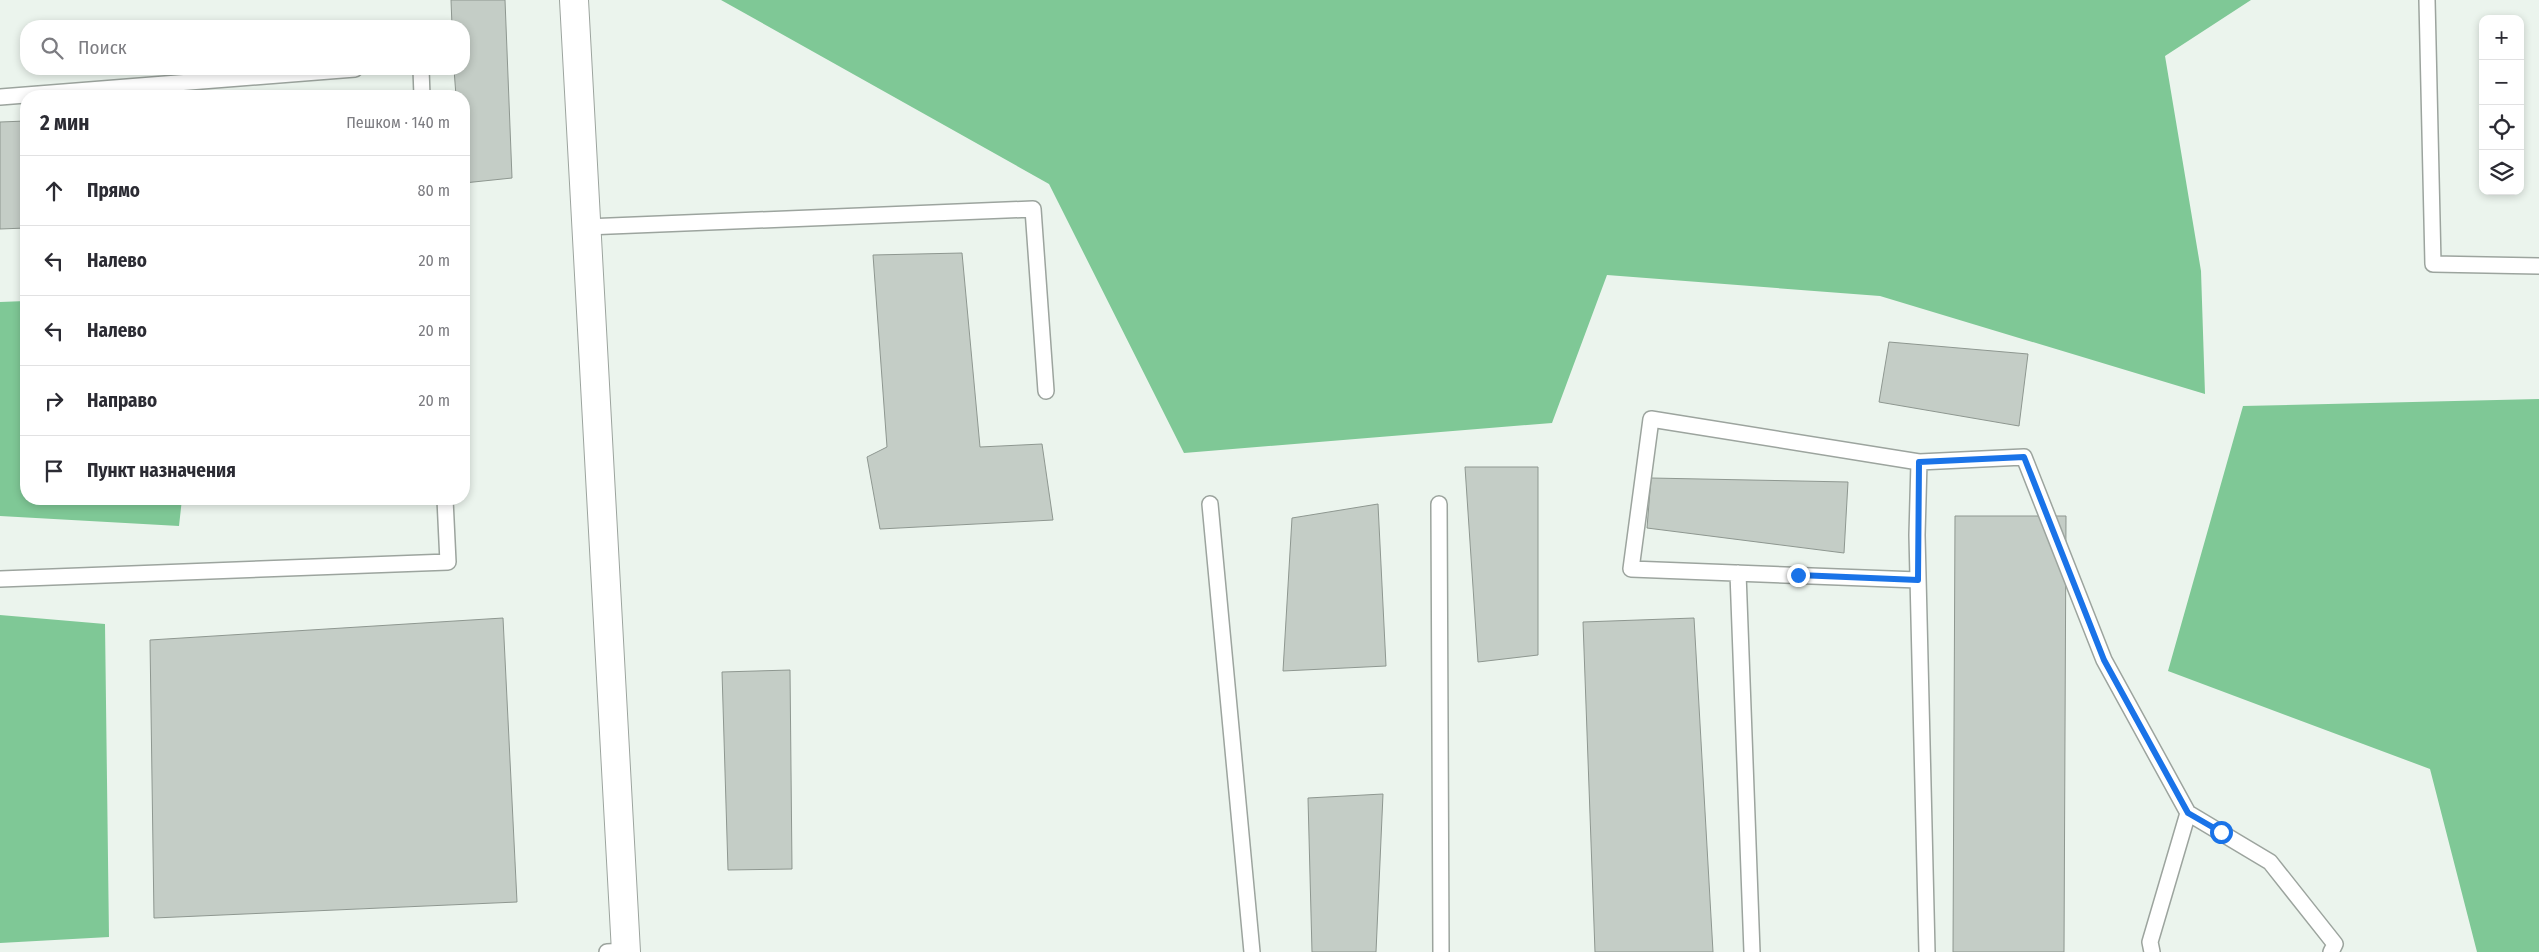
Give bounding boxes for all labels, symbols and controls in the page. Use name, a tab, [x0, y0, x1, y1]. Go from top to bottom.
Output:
map controls	[2479, 15, 2524, 195]
button: +	[2479, 15, 2524, 60]
search box	[20, 20, 470, 75]
icon: search	[38, 34, 66, 62]
text: Поиск	[78, 36, 127, 59]
button: −	[2479, 60, 2524, 105]
button: locate	[2479, 105, 2524, 150]
text: 2 мин	[40, 110, 89, 136]
text: Пешком · 140 m	[346, 113, 450, 132]
button: layers	[2479, 150, 2524, 195]
icon: ahead	[40, 177, 68, 205]
text: Прямо	[87, 179, 140, 202]
text: 80 m	[418, 181, 450, 200]
icon: left	[40, 247, 68, 275]
text: Налево	[87, 249, 147, 272]
text: 20 m	[419, 251, 450, 270]
icon: left	[40, 317, 68, 345]
text: Налево	[87, 319, 147, 342]
text: 20 m	[419, 321, 450, 340]
icon: right	[40, 387, 68, 415]
text: Направо	[87, 389, 157, 412]
text: 20 m	[419, 391, 450, 410]
icon: arrive	[40, 457, 68, 485]
text: Пункт назначения	[87, 459, 236, 482]
route end	[1787, 564, 1810, 587]
route start	[2210, 821, 2233, 844]

